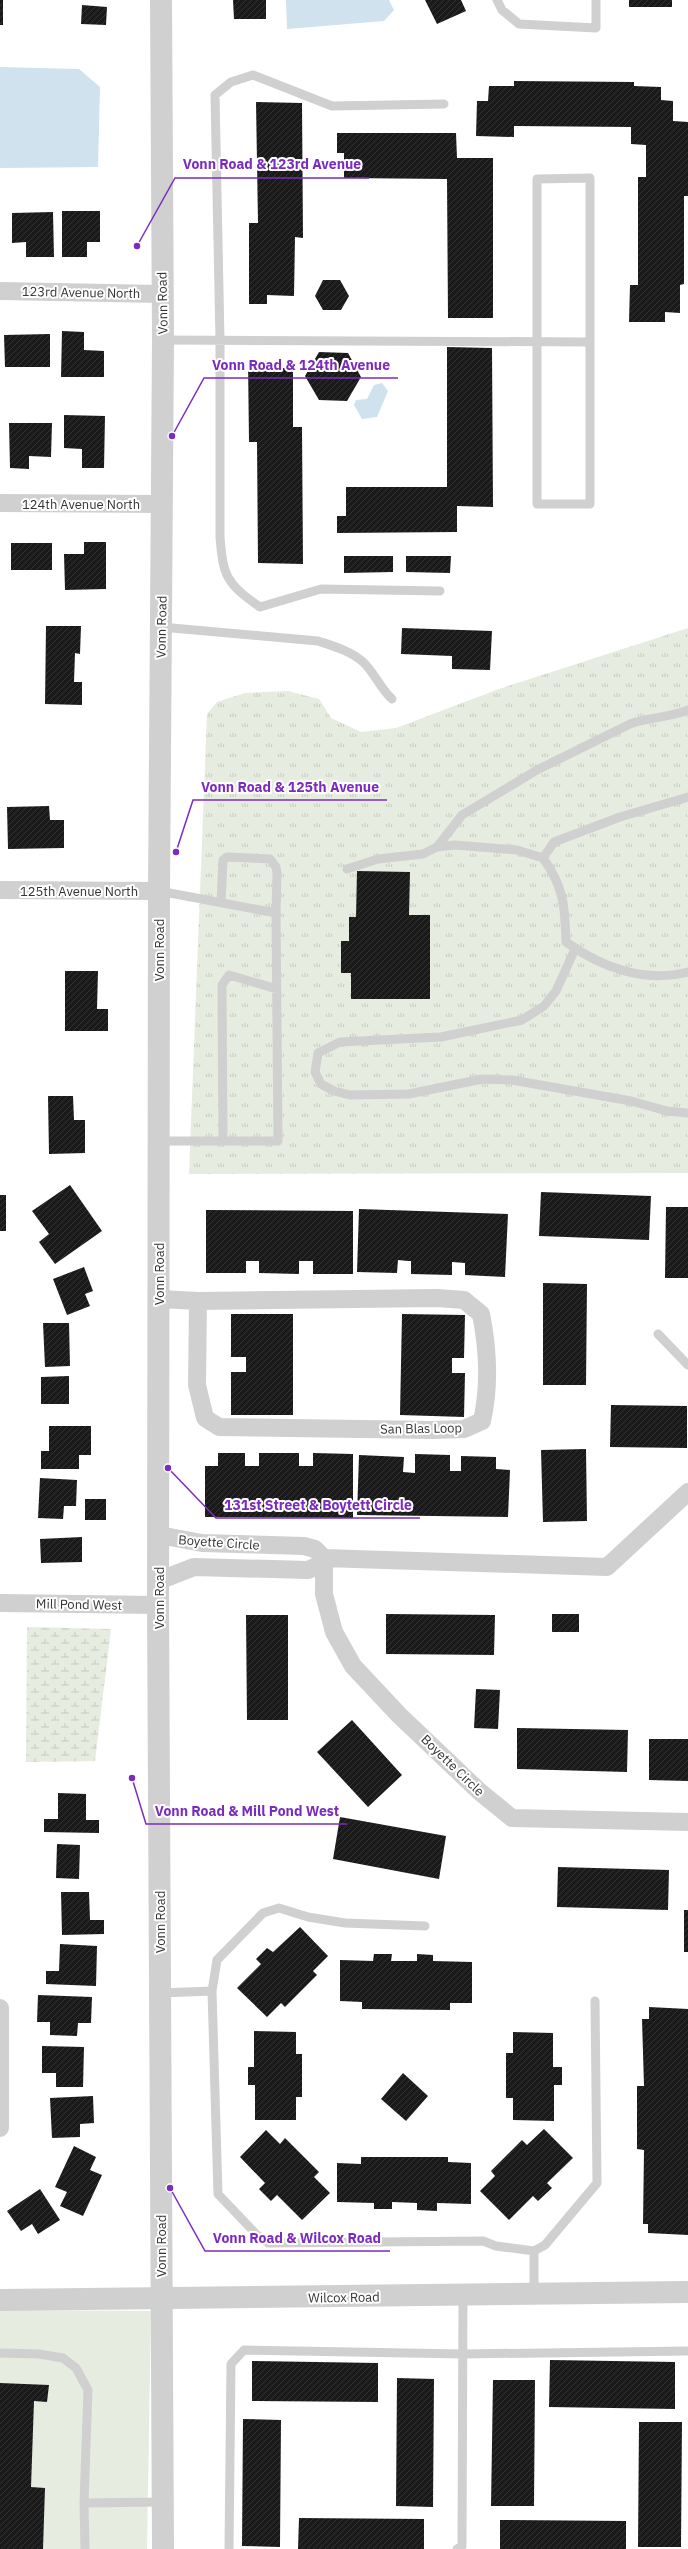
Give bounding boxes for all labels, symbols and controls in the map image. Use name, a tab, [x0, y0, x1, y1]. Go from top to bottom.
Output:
callout: Vonn Road & 123rd Avenue	[175, 152, 369, 178]
text: Vonn Road & 123rd Avenue	[183, 155, 361, 173]
street label: Vonn Road	[153, 272, 172, 334]
street label: 123rd Avenue North	[22, 283, 140, 302]
callout: Vonn Road & 124th Avenue	[204, 352, 398, 378]
text: Vonn Road & 124th Avenue	[212, 356, 390, 374]
street label: 124th Avenue North	[22, 496, 140, 513]
street label: Vonn Road	[152, 596, 171, 658]
callout: Vonn Road & 125th Avenue	[193, 774, 387, 800]
text: Vonn Road & 125th Avenue	[201, 778, 379, 796]
street label: 125th Avenue North	[20, 883, 138, 900]
street label: Vonn Road	[151, 919, 168, 981]
street label: Vonn Road	[151, 1243, 168, 1305]
street label: San Blas Loop	[380, 1419, 462, 1438]
callout: 131st Street & Boytett Circle	[216, 1492, 420, 1518]
text: 131st Street & Boytett Circle	[224, 1496, 412, 1514]
street label: Boyette Circle	[178, 1531, 260, 1554]
street label: Vonn Road	[151, 1567, 168, 1629]
street label: Mill Pond West	[36, 1595, 122, 1614]
street label: Boyette Circle	[417, 1731, 488, 1800]
callout: Vonn Road & Mill Pond West	[146, 1798, 347, 1824]
text: Vonn Road & Mill Pond West	[155, 1802, 339, 1820]
street label: Vonn Road	[152, 1891, 169, 1953]
street label: Vonn Road	[153, 2215, 170, 2277]
callout: Vonn Road & Wilcox Road	[205, 2225, 390, 2251]
text: Vonn Road & Wilcox Road	[213, 2229, 381, 2247]
street label: Wilcox Road	[308, 2288, 380, 2307]

